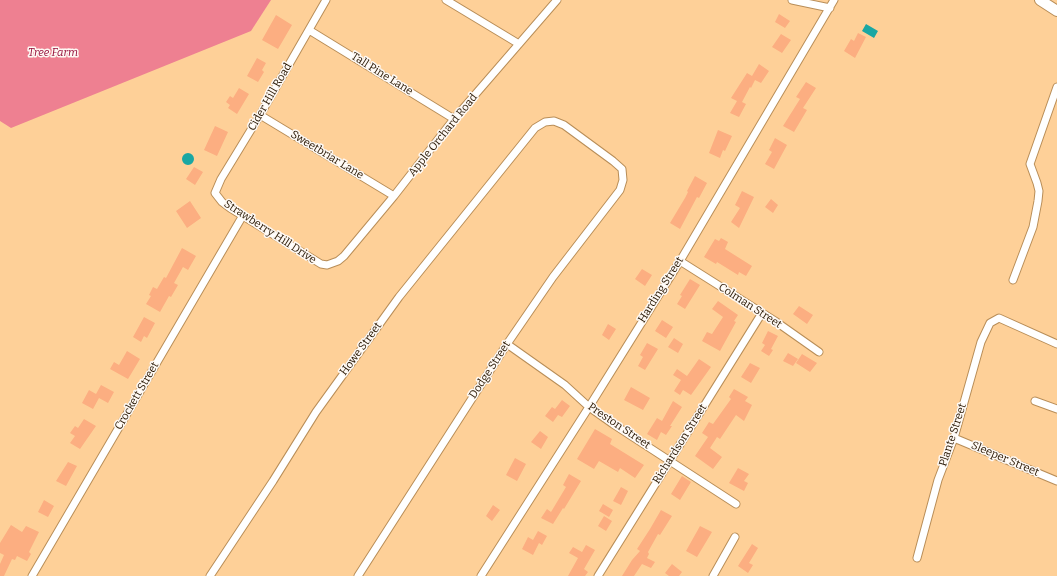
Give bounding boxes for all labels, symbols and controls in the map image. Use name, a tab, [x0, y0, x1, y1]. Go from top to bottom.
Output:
park label: Tree Farm	[28, 46, 78, 60]
street label: Tall Pine Lane	[349, 50, 415, 98]
street label: Cider Hill Road	[245, 61, 295, 133]
street label: Apple Orchard Road	[406, 91, 480, 179]
street label: Sweetbriar Lane	[288, 128, 366, 182]
street label: Strawberry Hill Drive	[221, 197, 319, 267]
street label: Harding Street	[635, 255, 687, 325]
street label: Colman Street	[716, 281, 784, 331]
street label: Howe Street	[337, 320, 385, 378]
street label: Dodge Street	[467, 339, 513, 401]
street label: Crockett Street	[112, 360, 162, 432]
street label: Preston Street	[585, 400, 653, 452]
street label: Richardson Street	[650, 402, 710, 486]
street label: Plante Street	[937, 402, 969, 468]
street label: Sleeper Street	[969, 439, 1041, 479]

